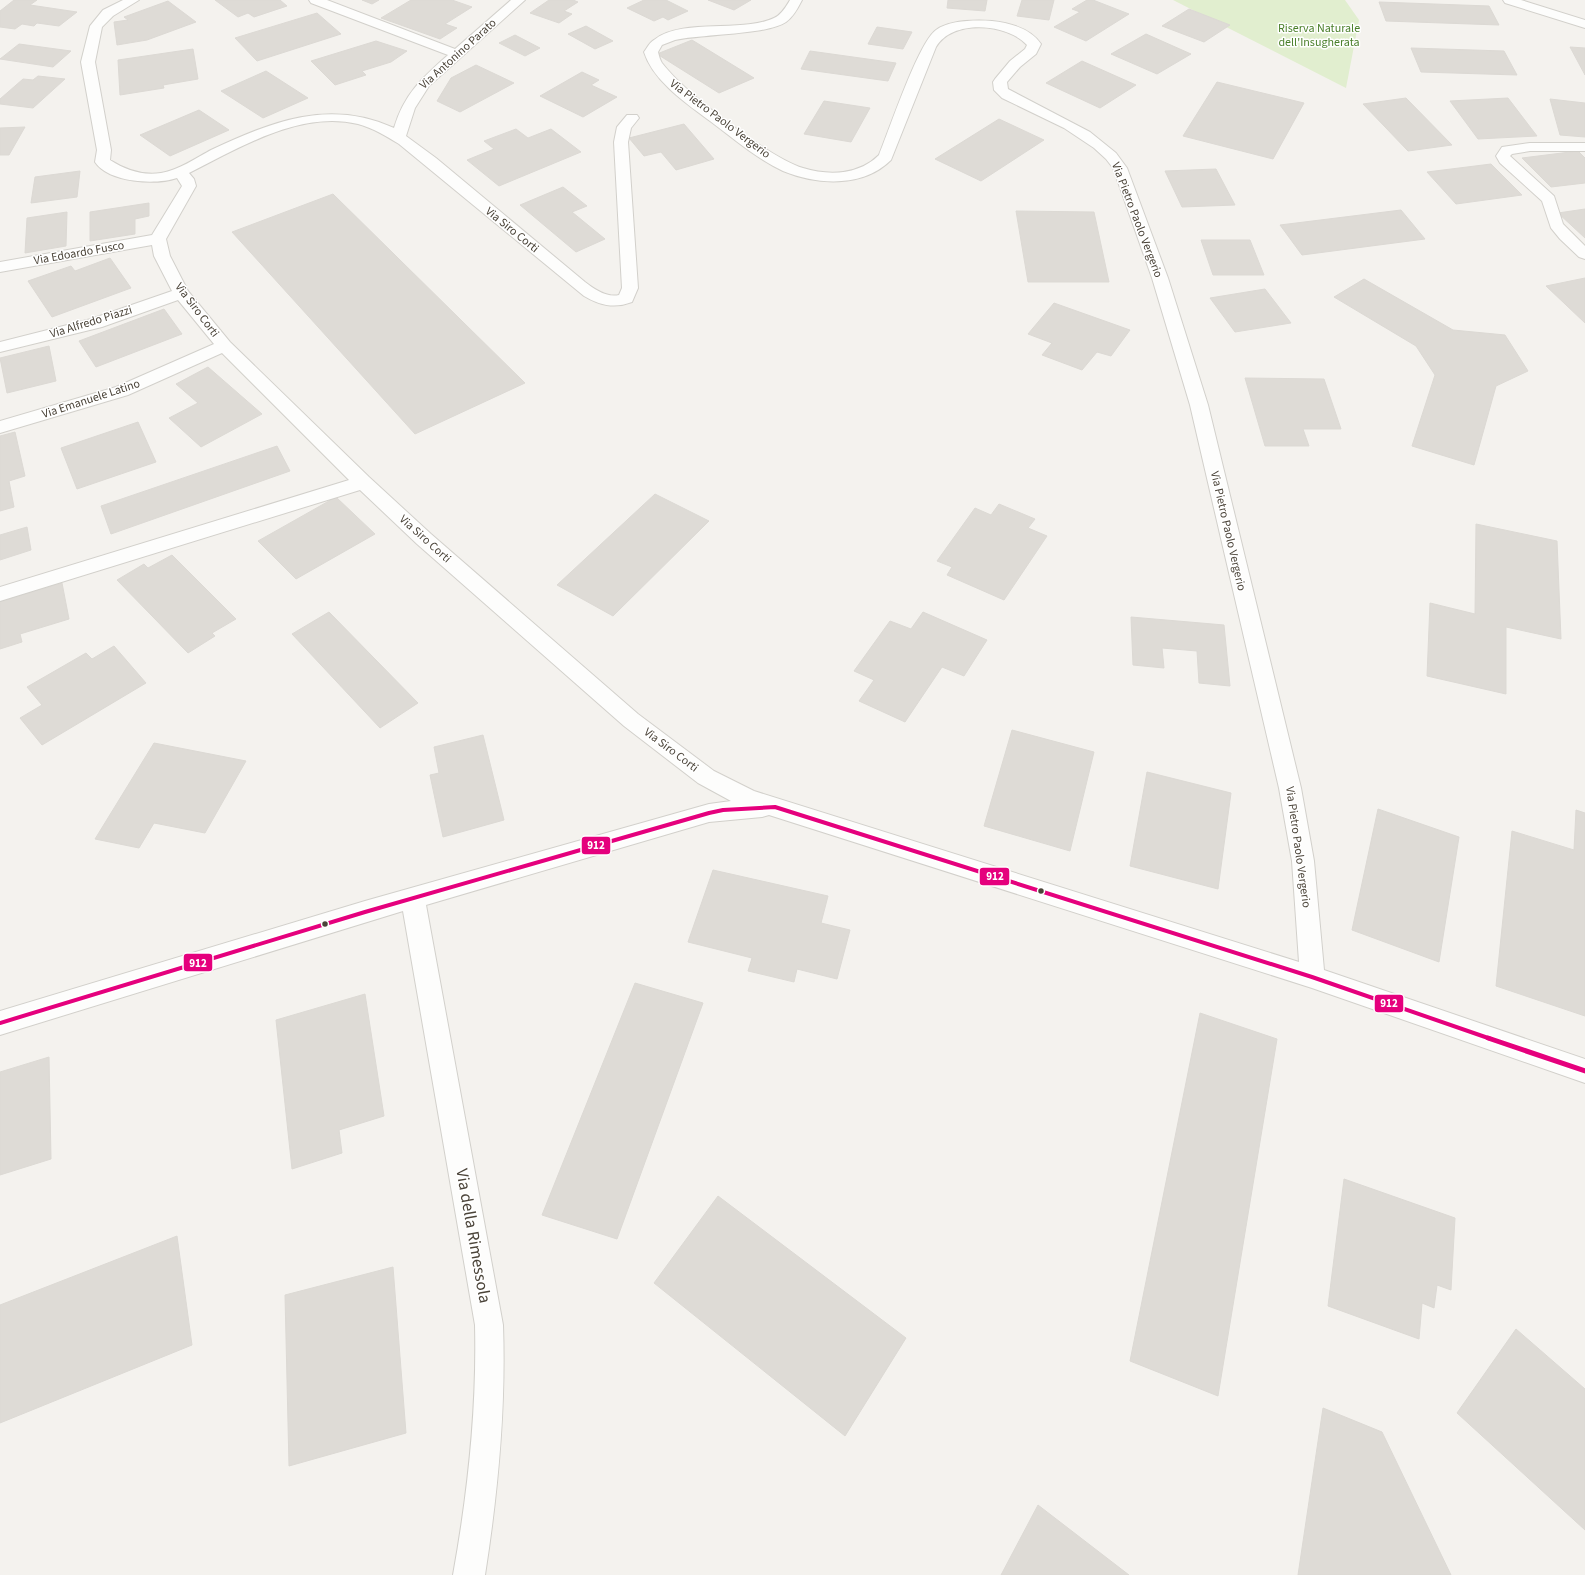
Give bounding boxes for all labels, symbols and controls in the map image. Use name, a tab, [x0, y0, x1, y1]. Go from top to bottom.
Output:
street label: Via Antonino Parato	[416, 15, 500, 93]
park label: Riserva Naturale dell'Insugherata	[1278, 20, 1360, 51]
street label: Via Pietro Paolo Vergerio	[666, 75, 774, 163]
street label: Via Pietro Paolo Vergerio	[1107, 160, 1167, 280]
street label: Via Siro Corti	[482, 203, 542, 257]
street label: Via Edoardo Fusco	[32, 237, 126, 269]
street label: Via Siro Corti	[171, 279, 223, 341]
street label: Via Alfredo Piazzi	[48, 301, 134, 343]
street label: Via Emanuele Latino	[40, 375, 142, 423]
street label: Via Pietro Paolo Vergerio	[1206, 469, 1250, 593]
street label: Via Siro Corti	[395, 511, 455, 567]
street label: Via Siro Corti	[640, 724, 702, 776]
street label: Via Pietro Paolo Vergerio	[1281, 785, 1315, 909]
line badge: 912	[581, 836, 611, 855]
text: 912	[587, 838, 605, 853]
line badge: 912	[979, 867, 1010, 886]
text: 912	[986, 869, 1004, 884]
unlabelled marker	[1036, 886, 1046, 896]
unlabelled marker	[320, 919, 330, 929]
line badge: 912	[183, 953, 213, 972]
text: 912	[189, 956, 207, 971]
line badge: 912	[1374, 994, 1404, 1013]
text: 912	[1380, 996, 1398, 1011]
street label: Via della Rimessola	[449, 1167, 497, 1305]

